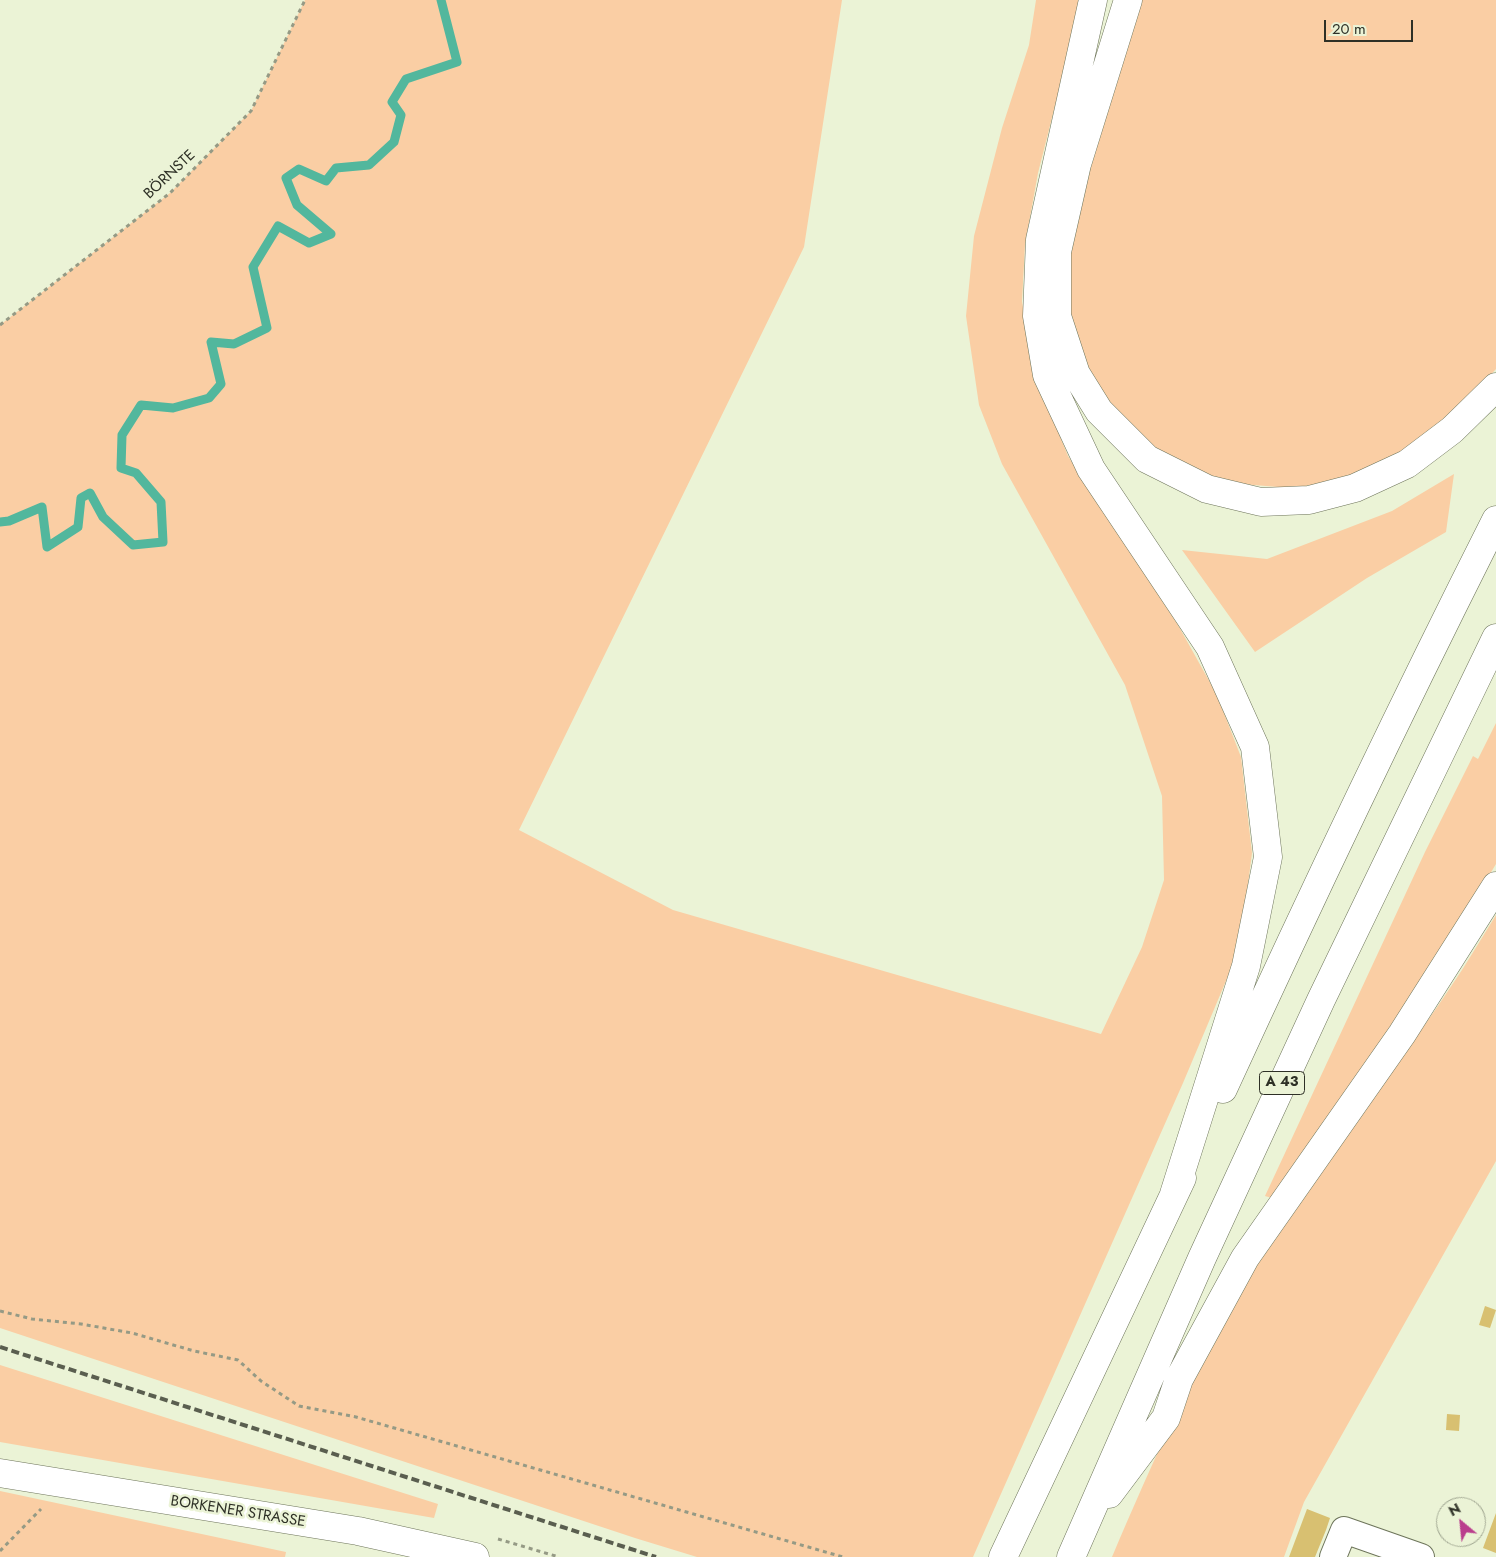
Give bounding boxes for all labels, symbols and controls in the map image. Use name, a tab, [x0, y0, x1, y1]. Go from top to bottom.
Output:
scale bar	[1326, 10, 1415, 42]
text: 20 m	[1332, 18, 1366, 40]
street label: BÖRNSTE	[141, 147, 199, 203]
road number: A 43	[1260, 1072, 1304, 1094]
street label: BORKENER STRASSE	[169, 1492, 307, 1532]
north arrow	[1436, 1497, 1486, 1547]
text: N	[1445, 1498, 1464, 1521]

